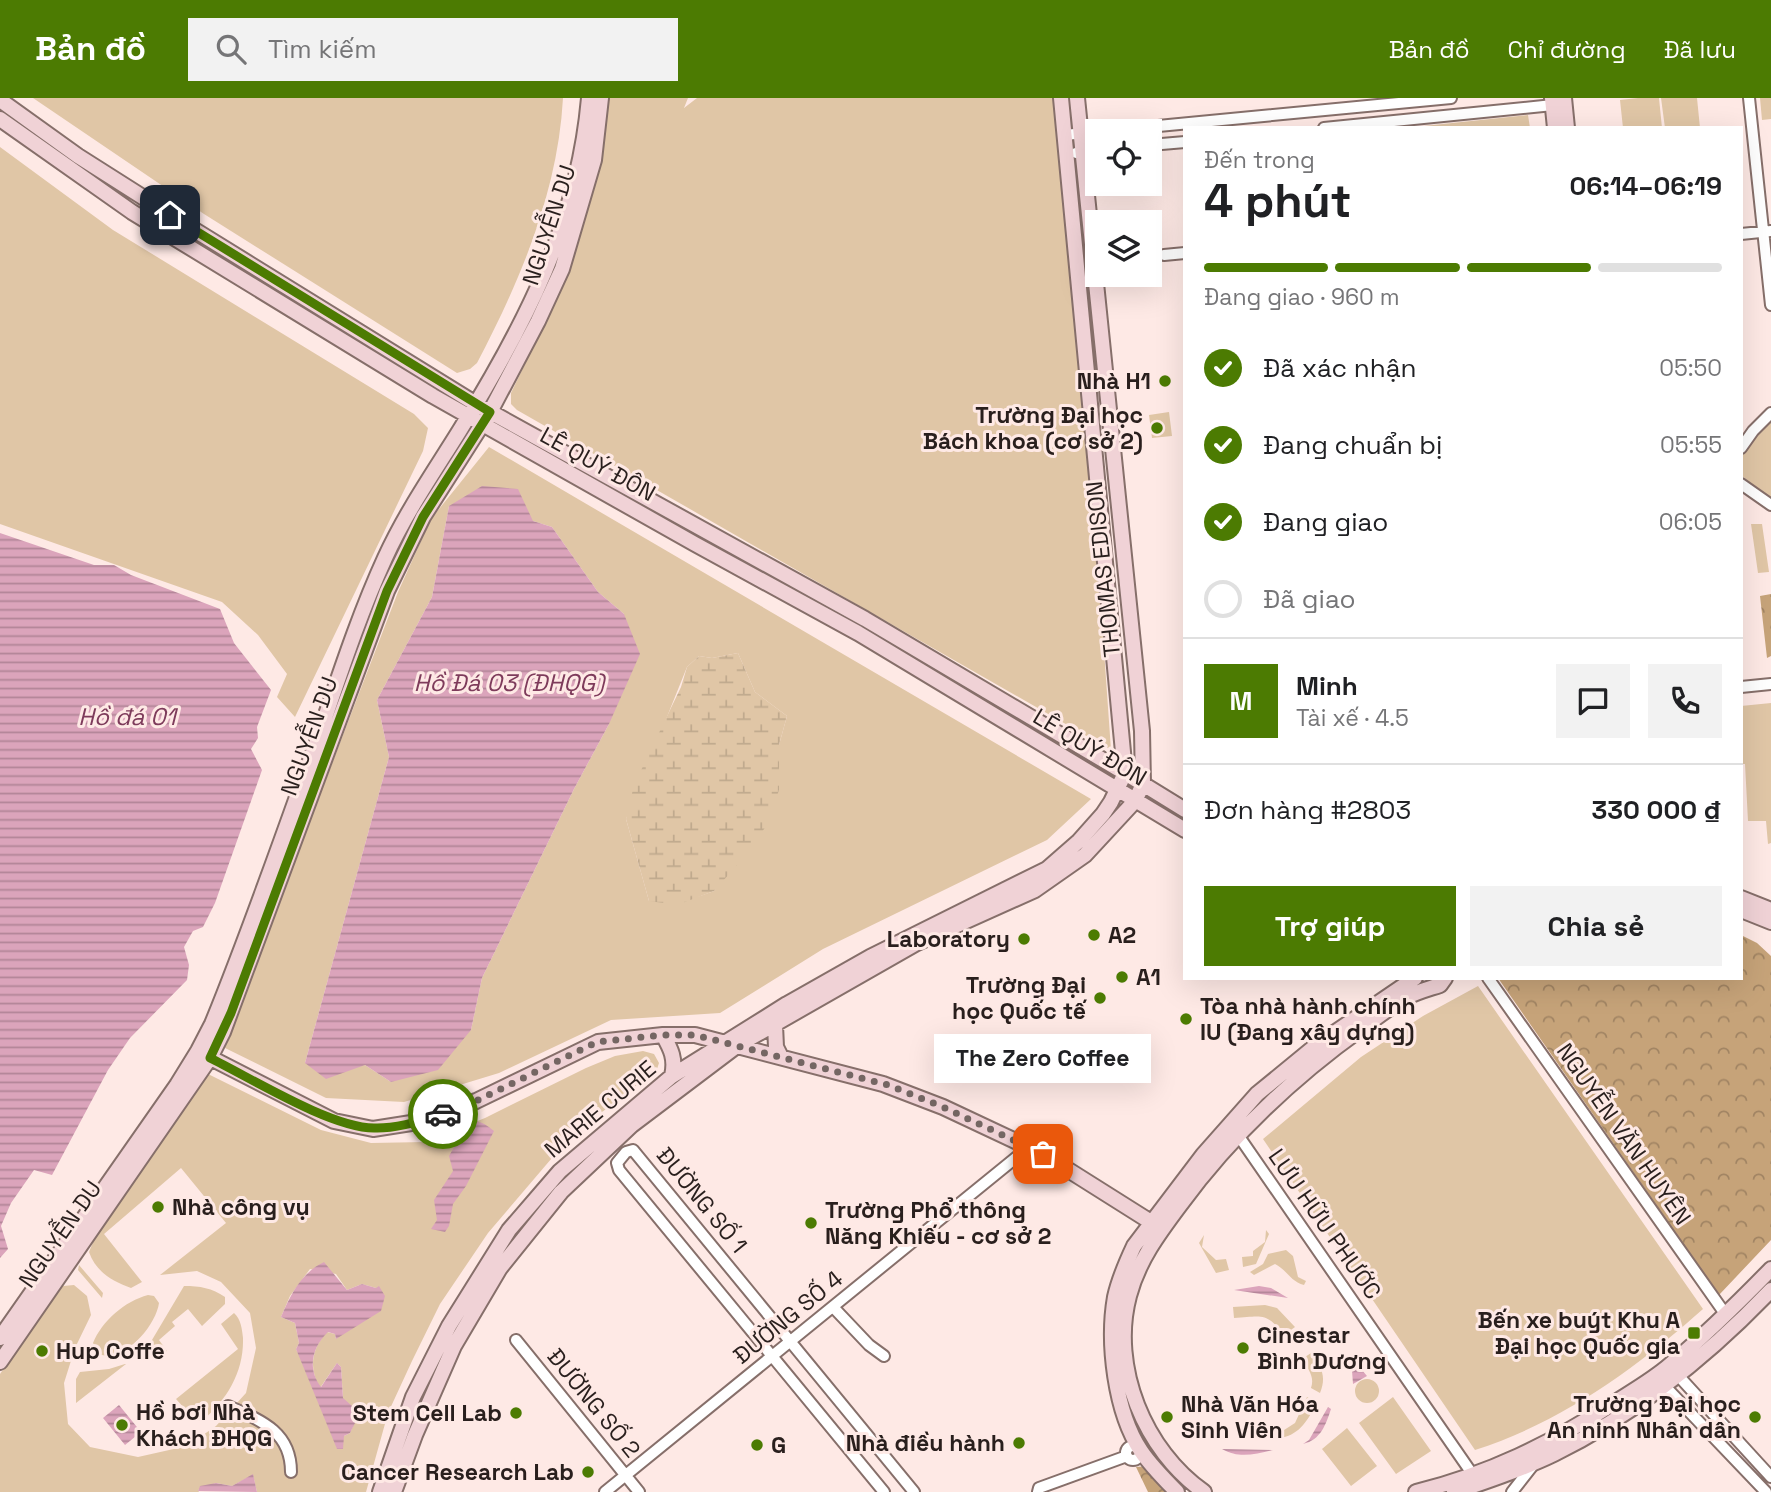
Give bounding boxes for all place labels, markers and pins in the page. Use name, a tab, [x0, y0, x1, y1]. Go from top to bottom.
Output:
pin	[140, 185, 200, 245]
place label: Nhà H1	[1077, 366, 1151, 396]
marker: Nhà H1	[1157, 373, 1173, 389]
place label: Trường Đại học Bách khoa (cơ sở 2)	[923, 400, 1143, 456]
marker: Trường Đại học Bách khoa (cơ sở 2)	[1149, 420, 1165, 436]
place label: A2	[1108, 920, 1136, 950]
place label: Laboratory	[887, 924, 1010, 954]
marker: A2	[1086, 927, 1102, 943]
marker: Laboratory	[1016, 931, 1032, 947]
place label: A1	[1136, 962, 1161, 992]
marker: A1	[1114, 969, 1130, 985]
place label: Trường Đại học Quốc tế	[952, 970, 1088, 1026]
marker: Trường Đại học Quốc tế	[1092, 990, 1108, 1006]
place label: Tòa nhà hành chính IU (Đang xây dựng)	[1200, 991, 1416, 1047]
marker: Tòa nhà hành chính IU (Đang xây dựng)	[1178, 1011, 1194, 1027]
callout: The Zero Coffee	[934, 1035, 1152, 1084]
pin	[1013, 1124, 1073, 1184]
place label: Nhà công vụ	[172, 1192, 310, 1222]
place label: Trường Phổ thông Năng Khiếu - cơ sở 2	[825, 1195, 1051, 1251]
marker: Nhà công vụ	[150, 1199, 166, 1215]
marker: Trường Phổ thông Năng Khiếu - cơ sở 2	[803, 1215, 819, 1231]
place label: Bến xe buýt Khu A Đại học Quốc gia	[1477, 1305, 1680, 1361]
place label: Cinestar Bình Dương	[1257, 1320, 1386, 1376]
marker: Bến xe buýt Khu A Đại học Quốc gia	[1686, 1325, 1702, 1341]
place label: Hup Coffe	[56, 1336, 165, 1366]
marker: Cinestar Bình Dương	[1235, 1340, 1251, 1356]
marker: Hup Coffe	[34, 1343, 50, 1359]
place label: Nhà Văn Hóa Sinh Viên	[1181, 1389, 1319, 1445]
place label: Trường Đại học An ninh Nhân dân	[1547, 1389, 1741, 1445]
place label: Hồ bơi Nhà Khách ĐHQG	[136, 1397, 272, 1453]
place label: Stem Cell Lab	[353, 1398, 502, 1428]
marker: Stem Cell Lab	[508, 1405, 524, 1421]
marker: Nhà Văn Hóa Sinh Viên	[1159, 1409, 1175, 1425]
marker: Trường Đại học An ninh Nhân dân	[1747, 1409, 1763, 1425]
marker: Hồ bơi Nhà Khách ĐHQG	[114, 1417, 130, 1433]
place label: Nhà điều hành	[846, 1428, 1005, 1458]
place label: G	[771, 1430, 786, 1460]
marker: Nhà điều hành	[1011, 1435, 1027, 1451]
marker: G	[749, 1437, 765, 1453]
place label: Cancer Research Lab	[341, 1457, 574, 1487]
marker: Cancer Research Lab	[580, 1464, 596, 1480]

